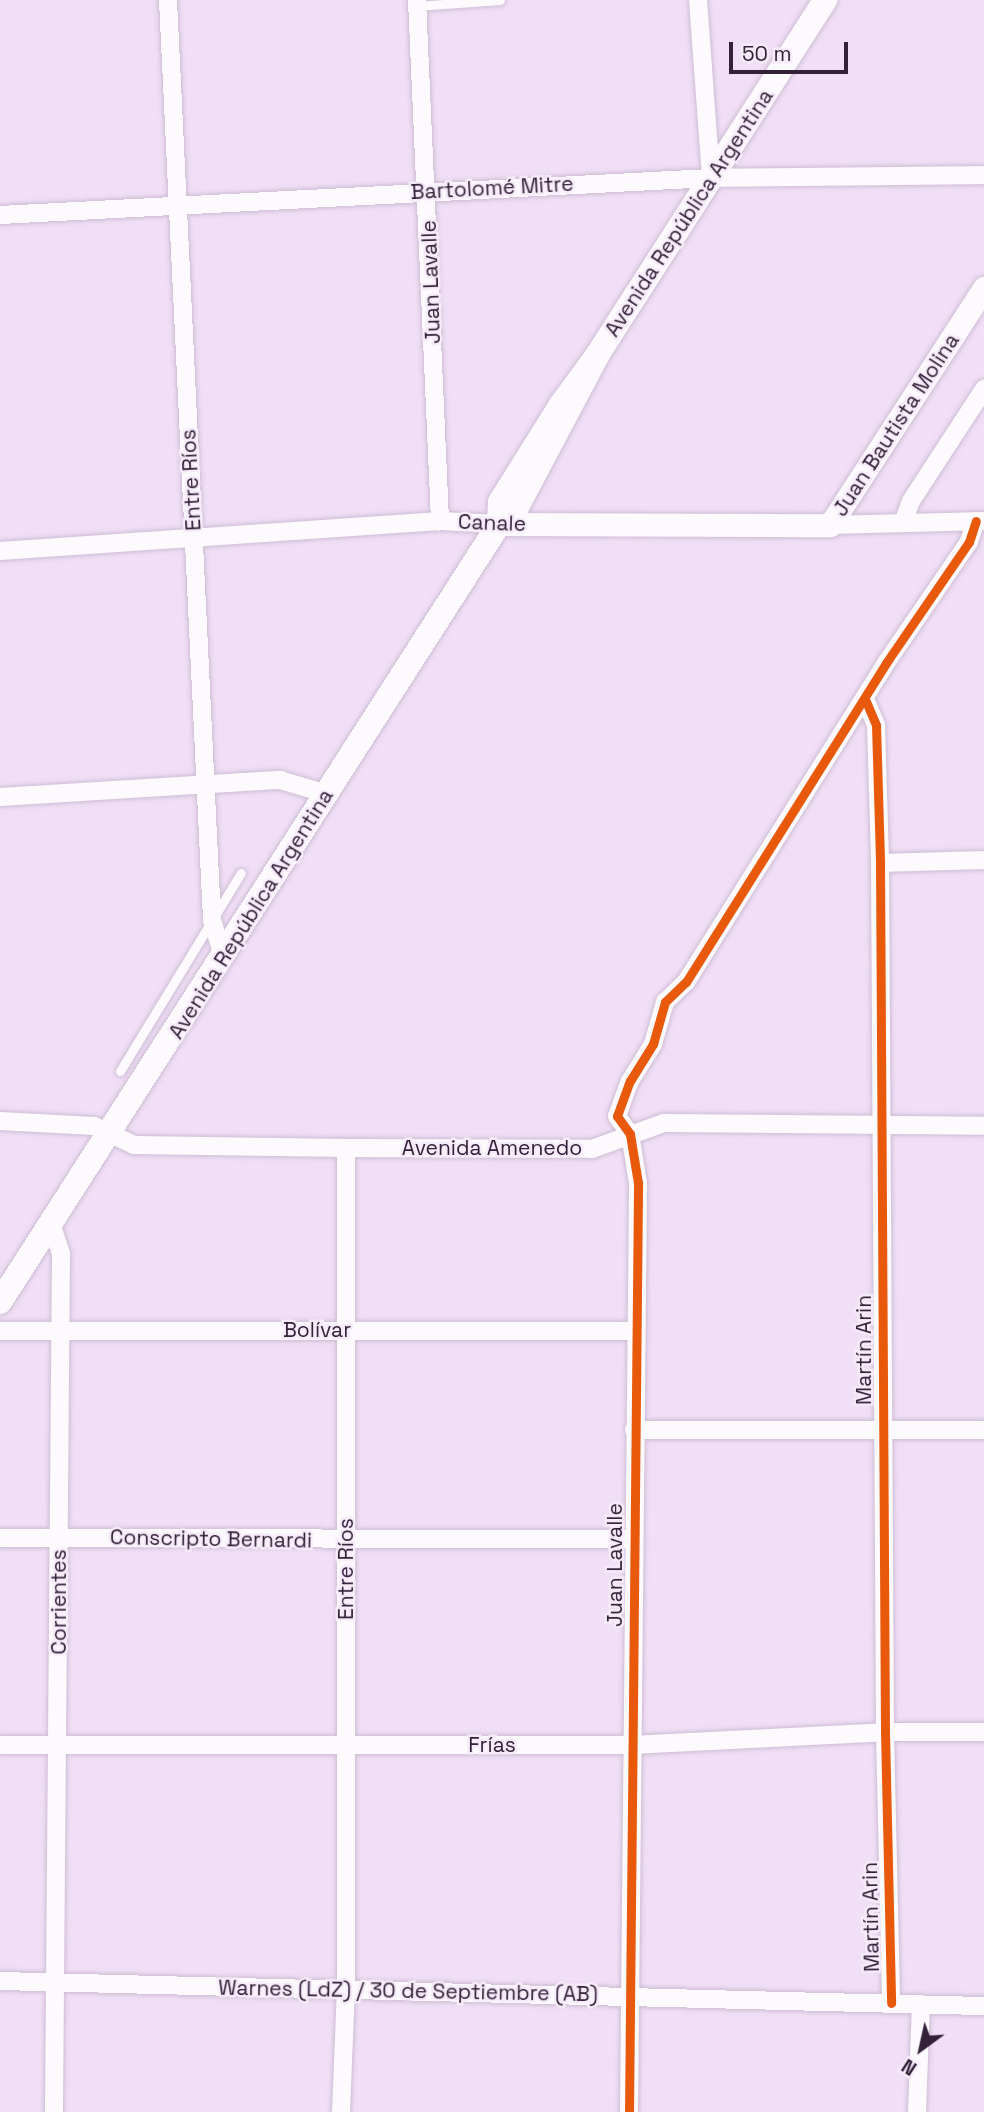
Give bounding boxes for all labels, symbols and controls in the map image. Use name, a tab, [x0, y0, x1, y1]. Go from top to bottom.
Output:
scale bar	[732, 28, 851, 72]
text: 50 m	[742, 40, 792, 67]
street label: Avenida República Argentina	[599, 84, 779, 342]
street label: Bartolomé Mitre	[410, 171, 574, 205]
street label: Juan Lavalle	[416, 220, 446, 344]
street label: Juan Bautista Molina	[827, 329, 965, 521]
street label: Entre Ríos	[176, 428, 206, 532]
street label: Canale	[458, 509, 526, 537]
street label: Avenida República Argentina	[163, 784, 339, 1044]
street label: Avenida Amenedo	[402, 1135, 582, 1161]
street label: Martín Arin	[851, 1295, 877, 1405]
street label: Bolívar	[283, 1317, 351, 1343]
street label: Juan Lavalle	[602, 1503, 628, 1627]
street label: Entre Ríos	[333, 1518, 359, 1620]
street label: Conscripto Bernardi	[110, 1525, 312, 1553]
street label: Corrientes	[46, 1549, 72, 1655]
street label: Frías	[468, 1732, 516, 1758]
street label: Martín Arin	[857, 1862, 885, 1972]
street label: Warnes (LdZ) / 30 de Septiembre (AB)	[218, 1975, 598, 2007]
north arrow	[886, 2014, 956, 2084]
text: N	[897, 2053, 921, 2081]

